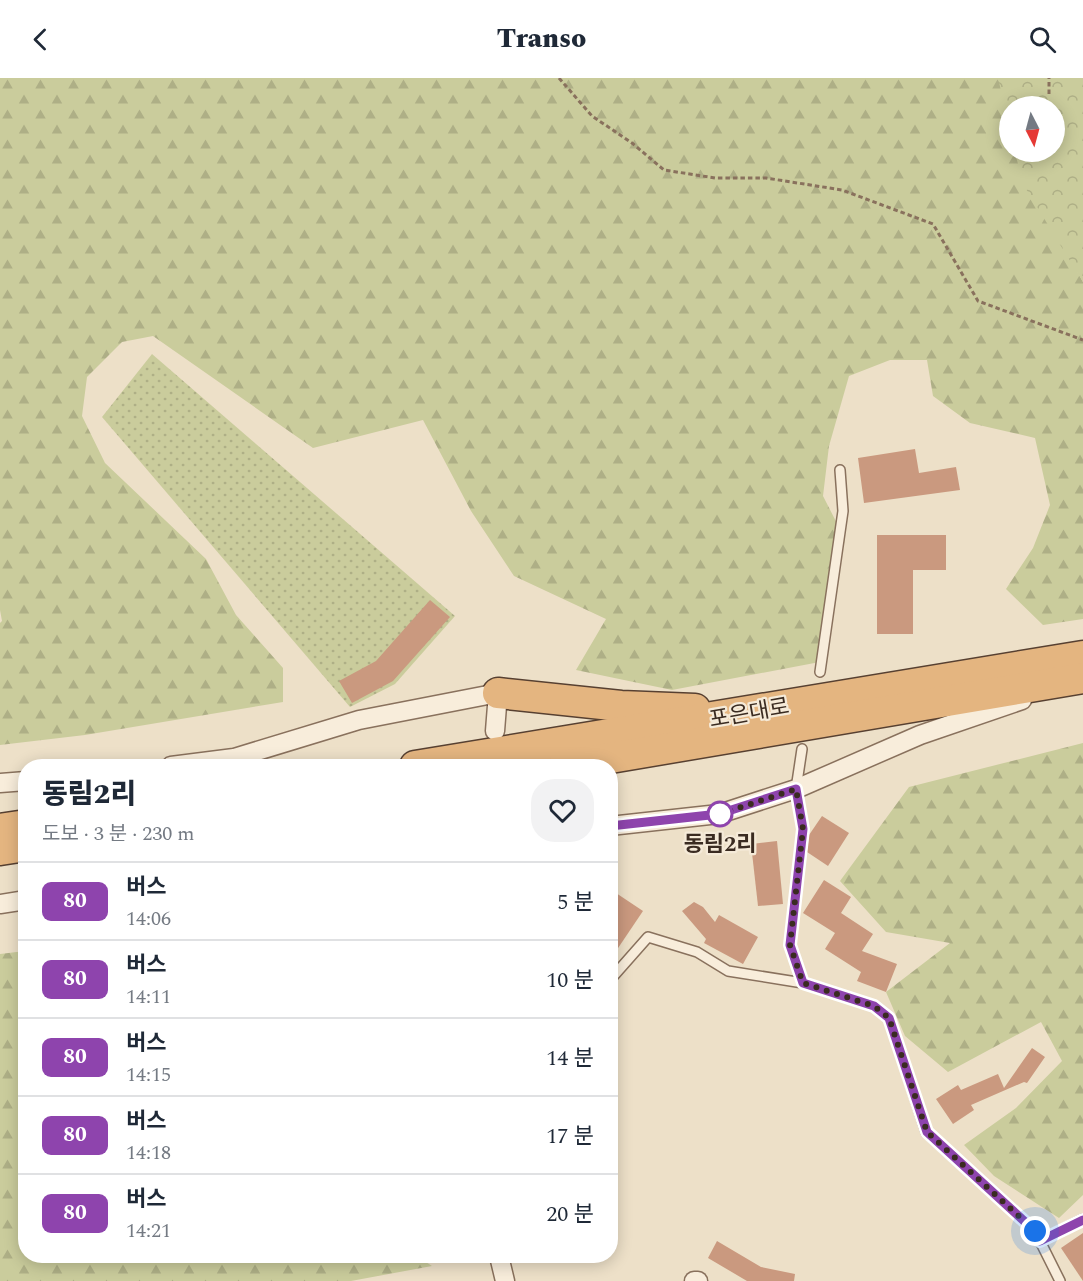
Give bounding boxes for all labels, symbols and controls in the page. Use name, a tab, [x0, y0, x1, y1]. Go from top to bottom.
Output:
text: Transo	[497, 18, 586, 60]
icon: back	[24, 23, 57, 56]
icon: search	[1026, 23, 1059, 56]
north arrow	[999, 96, 1065, 162]
map controls	[999, 96, 1065, 162]
street label: 포은대로	[707, 690, 792, 737]
text: 동림2리	[42, 773, 136, 816]
button: heart	[531, 779, 594, 842]
marker: 동림2리	[707, 801, 733, 827]
text: 도보 · 3 분 · 230 m	[42, 819, 194, 849]
place label: 동림2리	[683, 828, 757, 861]
text: 버스	[126, 871, 166, 904]
text: 80	[63, 885, 87, 917]
text: 5 분	[557, 886, 594, 919]
text: 14:06	[126, 904, 171, 934]
text: 버스	[126, 949, 166, 982]
text: 80	[63, 963, 87, 995]
text: 10 분	[546, 964, 594, 997]
text: 14:11	[126, 982, 171, 1012]
text: 버스	[126, 1027, 166, 1060]
text: 80	[63, 1041, 87, 1073]
text: 14 분	[546, 1042, 594, 1075]
text: 14:15	[126, 1060, 171, 1090]
text: 버스	[126, 1105, 166, 1138]
text: 80	[63, 1119, 87, 1151]
text: 17 분	[546, 1120, 594, 1153]
text: 14:18	[126, 1138, 171, 1168]
text: 버스	[126, 1183, 166, 1216]
text: 80	[63, 1197, 87, 1229]
text: 20 분	[546, 1198, 594, 1231]
text: 14:21	[126, 1216, 171, 1246]
your location	[1020, 1216, 1050, 1246]

